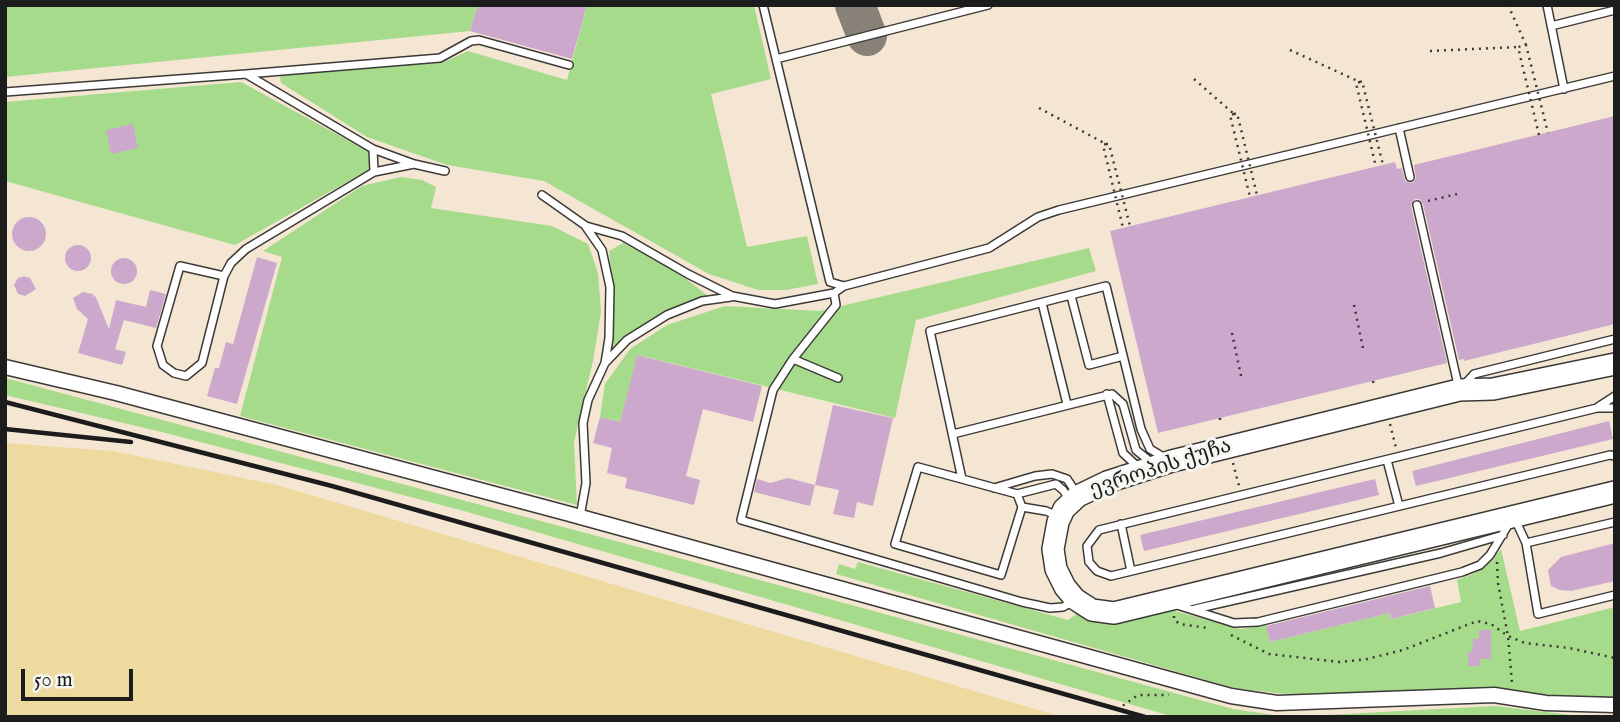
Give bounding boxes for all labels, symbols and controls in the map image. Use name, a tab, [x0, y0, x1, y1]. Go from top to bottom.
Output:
street label: ევროპის ქუჩა	[1087, 434, 1235, 504]
scale bar	[24, 656, 136, 700]
text: 50 m	[34, 667, 73, 694]

